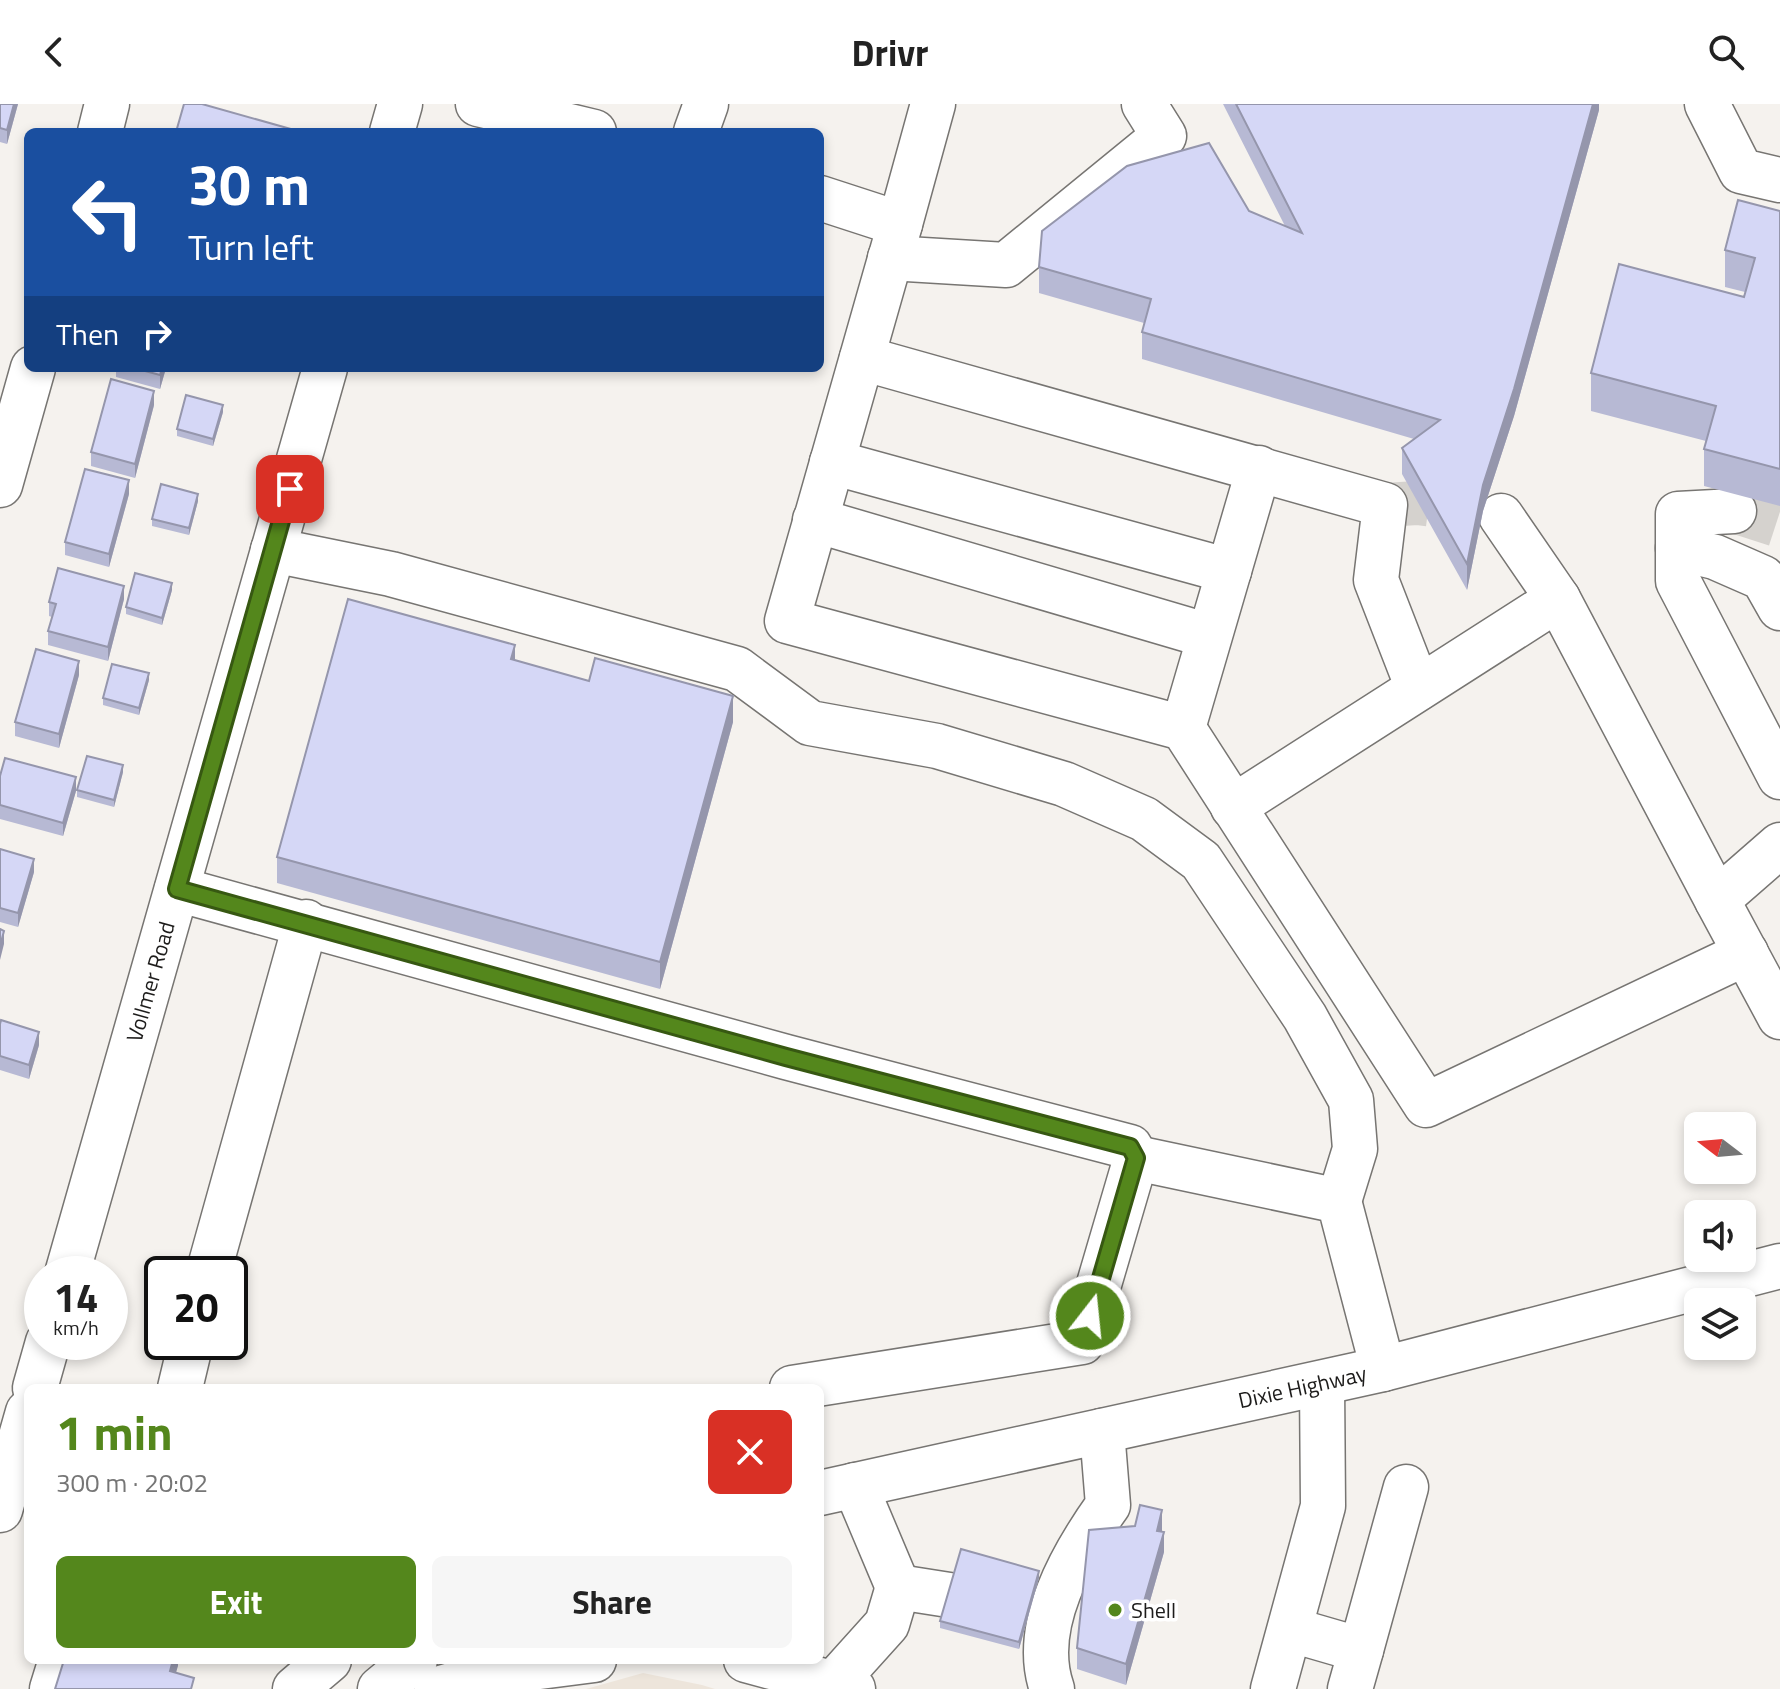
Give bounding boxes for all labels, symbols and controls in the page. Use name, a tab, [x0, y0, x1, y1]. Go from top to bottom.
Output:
text: Drivr	[852, 25, 928, 80]
icon: back	[32, 30, 76, 74]
icon: search	[1704, 30, 1748, 74]
text: 30 m	[188, 142, 310, 227]
icon: left	[56, 160, 160, 264]
text: Turn left	[188, 219, 314, 274]
text: Then	[56, 311, 119, 357]
icon: right	[135, 312, 179, 356]
pin	[256, 455, 324, 523]
icon: arrive	[268, 467, 312, 511]
street label: Vollmer Road	[117, 918, 184, 1046]
north arrow	[1684, 1112, 1756, 1184]
map controls	[1684, 1112, 1756, 1360]
button: sound	[1684, 1200, 1756, 1272]
speed limit sign: 20	[144, 1256, 248, 1360]
text: 14	[54, 1267, 98, 1328]
position arrow	[1048, 1274, 1132, 1358]
button: layers	[1684, 1288, 1756, 1360]
text: km/h	[53, 1312, 99, 1343]
street label: Dixie Highway	[1235, 1356, 1370, 1417]
text: 1 min	[56, 1396, 173, 1469]
button: close	[708, 1410, 792, 1494]
text: 300 m · 20:02	[56, 1463, 208, 1502]
button: Exit	[56, 1556, 416, 1648]
button: Share	[432, 1556, 792, 1648]
place label: Shell	[1131, 1593, 1176, 1627]
marker: Shell	[1106, 1601, 1124, 1619]

